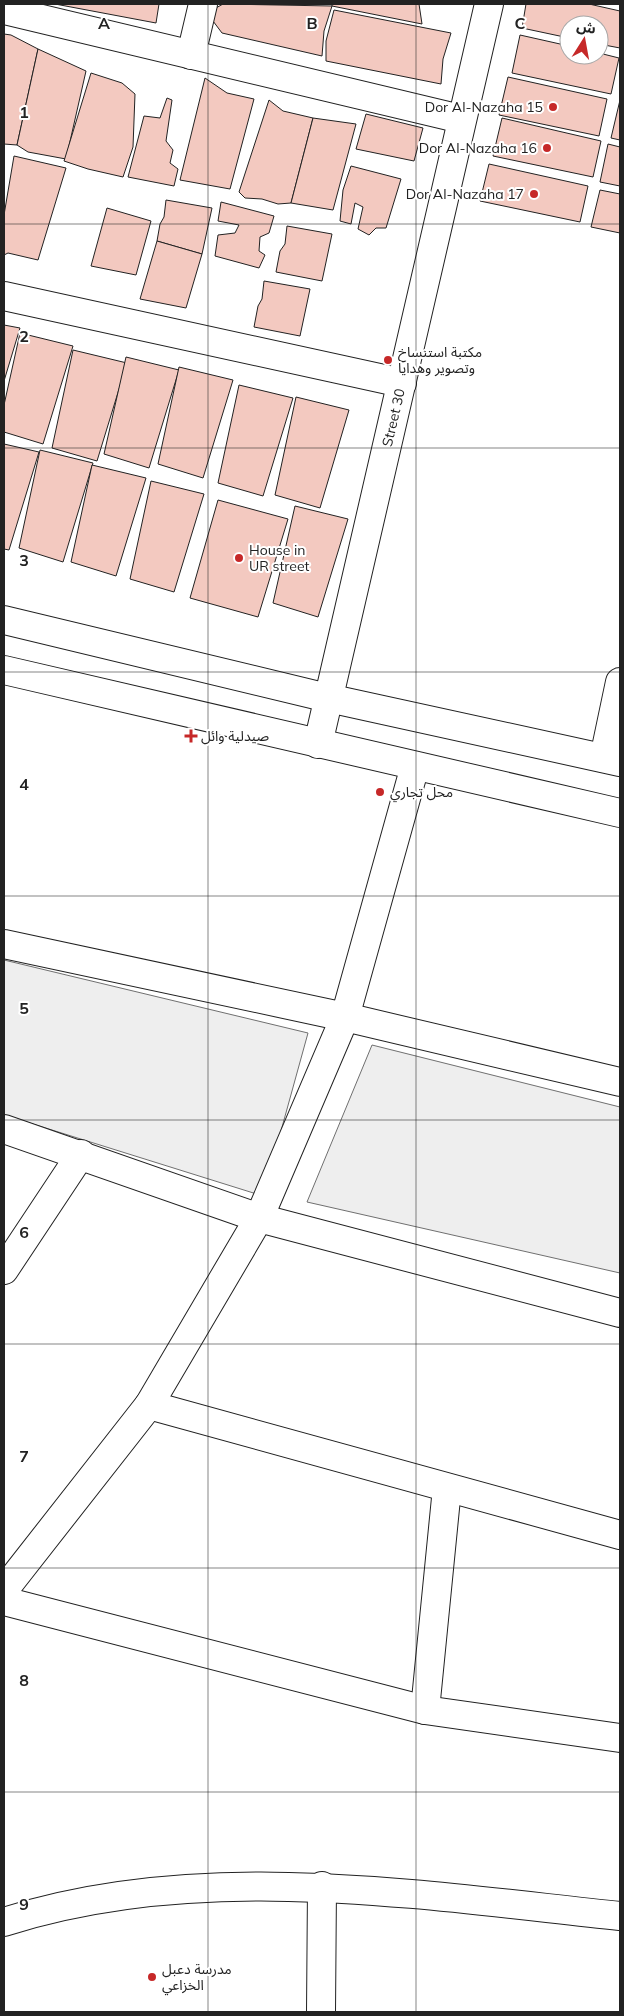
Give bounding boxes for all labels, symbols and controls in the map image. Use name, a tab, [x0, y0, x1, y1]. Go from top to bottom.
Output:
text: A	[98, 13, 110, 33]
text: B	[306, 13, 318, 33]
text: C	[515, 13, 526, 33]
north arrow	[559, 15, 609, 65]
text: ش	[575, 17, 598, 38]
place label: Dor Al-Nazaha 15	[425, 98, 543, 116]
marker: Dor Al-Nazaha 15	[547, 101, 559, 113]
text: 1	[19, 102, 29, 122]
place label: Dor Al-Nazaha 16	[419, 139, 537, 157]
marker: Dor Al-Nazaha 16	[541, 142, 553, 154]
place label: Dor Al-Nazaha 17	[406, 185, 524, 203]
marker: Dor Al-Nazaha 17	[528, 188, 540, 200]
text: 2	[19, 326, 29, 346]
place label: مكتبة استنساخ وتصوير وهدايا	[398, 343, 482, 377]
marker: مكتبة استنساخ وتصوير وهدايا	[382, 354, 394, 366]
street label: Street 30	[378, 387, 409, 448]
place label: House in UR street	[249, 541, 310, 575]
text: 3	[19, 550, 29, 570]
marker: House in UR street	[233, 552, 245, 564]
place label: صيدلية وائل	[201, 727, 270, 745]
marker: صيدلية وائل	[185, 730, 197, 742]
text: 4	[19, 774, 29, 794]
place label: محل تجاري	[390, 783, 453, 803]
marker: محل تجاري	[374, 786, 386, 798]
text: 5	[19, 998, 29, 1018]
text: 6	[19, 1222, 29, 1242]
text: 7	[19, 1446, 29, 1466]
text: 8	[19, 1670, 29, 1690]
text: 9	[19, 1894, 29, 1914]
place label: مدرسة دعبل الخزاعي	[162, 1960, 232, 1996]
marker: مدرسة دعبل الخزاعي	[146, 1971, 158, 1983]

